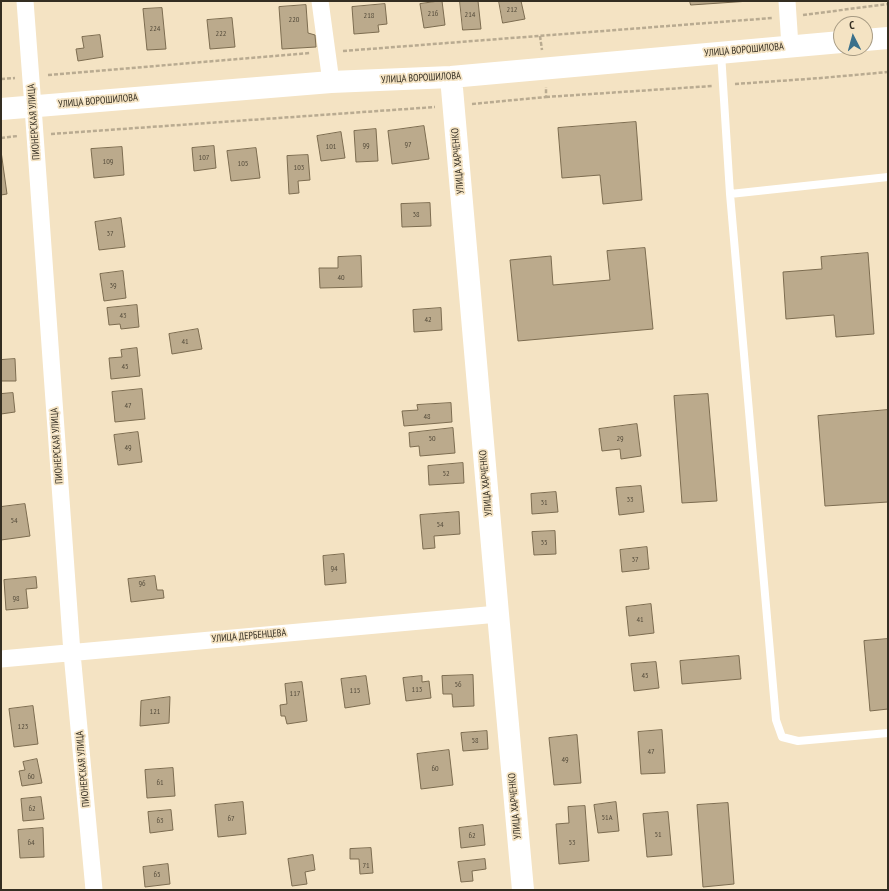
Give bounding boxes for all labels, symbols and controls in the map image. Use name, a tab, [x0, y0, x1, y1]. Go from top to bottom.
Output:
house number: 212	[507, 5, 517, 15]
house number: 216	[428, 9, 438, 19]
house number: 214	[465, 10, 475, 20]
house number: 218	[364, 11, 374, 21]
house number: 220	[289, 15, 299, 25]
north arrow	[833, 16, 873, 56]
text: С	[849, 18, 855, 32]
house number: 224	[150, 24, 160, 34]
house number: 222	[216, 29, 226, 39]
street label: УЛИЦА ВОРОШИЛОВА	[704, 41, 784, 59]
street label: УЛИЦА ВОРОШИЛОВА	[381, 70, 461, 86]
street label: ПИОНЕРСКАЯ УЛИЦА	[25, 84, 43, 160]
street label: УЛИЦА ВОРОШИЛОВА	[58, 92, 138, 110]
street label: УЛИЦА ХАРЧЕНКО	[449, 128, 467, 194]
house number: 97	[404, 140, 412, 150]
house number: 99	[362, 141, 370, 151]
house number: 101	[326, 142, 336, 152]
house number: 107	[199, 153, 209, 163]
house number: 109	[103, 157, 113, 167]
house number: 105	[238, 159, 248, 169]
house number: 103	[294, 163, 304, 173]
house number: 38	[412, 210, 420, 220]
house number: 37	[106, 229, 114, 239]
house number: 40	[337, 273, 345, 283]
house number: 39	[109, 281, 117, 291]
house number: 43	[119, 311, 127, 321]
house number: 42	[424, 315, 432, 325]
house number: 41	[181, 337, 189, 347]
house number: 45	[121, 362, 129, 372]
house number: 47	[124, 401, 132, 411]
street label: ПИОНЕРСКАЯ УЛИЦА	[48, 408, 66, 484]
house number: 48	[423, 412, 431, 422]
house number: 50	[428, 434, 436, 444]
house number: 29	[616, 434, 624, 444]
house number: 49	[124, 443, 132, 453]
street label: УЛИЦА ХАРЧЕНКО	[477, 450, 495, 516]
house number: 52	[442, 469, 450, 479]
house number: 33	[626, 495, 634, 505]
house number: 31	[540, 498, 548, 508]
house number: 54	[10, 516, 18, 526]
house number: 54	[436, 520, 444, 530]
house number: 35	[540, 538, 548, 548]
house number: 37	[631, 555, 639, 565]
house number: 94	[330, 564, 338, 574]
house number: 96	[138, 579, 146, 589]
house number: 98	[12, 594, 20, 604]
house number: 41	[636, 615, 644, 625]
street label: УЛИЦА ДЕРБЕНЦЕВА	[211, 627, 287, 645]
house number: 45	[641, 671, 649, 681]
house number: 56	[454, 680, 462, 690]
house number: 113	[412, 685, 422, 695]
house number: 115	[350, 686, 360, 696]
house number: 117	[290, 689, 300, 699]
house number: 121	[150, 707, 160, 717]
house number: 123	[18, 722, 28, 732]
street label: ПИОНЕРСКАЯ УЛИЦА	[74, 730, 92, 808]
house number: 58	[471, 736, 479, 746]
house number: 47	[647, 747, 655, 757]
house number: 49	[561, 755, 569, 765]
house number: 60	[431, 764, 439, 774]
house number: 60	[27, 772, 35, 782]
street label: УЛИЦА ХАРЧЕНКО	[506, 773, 524, 839]
house number: 61	[156, 778, 164, 788]
house number: 62	[28, 804, 36, 814]
house number: 51А	[602, 813, 612, 823]
house number: 67	[227, 814, 235, 824]
house number: 63	[156, 816, 164, 826]
house number: 51	[654, 830, 662, 840]
house number: 62	[468, 831, 476, 841]
house number: 64	[27, 838, 35, 848]
house number: 53	[568, 838, 576, 848]
house number: 71	[362, 861, 370, 871]
house number: 65	[153, 870, 161, 880]

